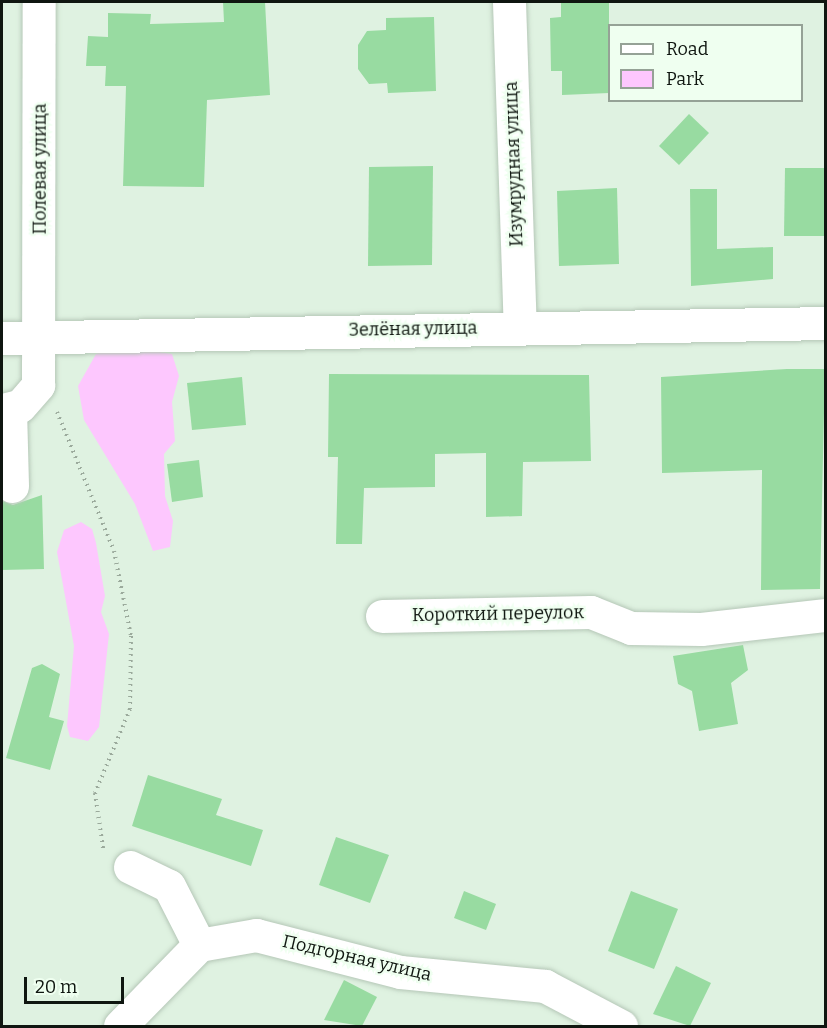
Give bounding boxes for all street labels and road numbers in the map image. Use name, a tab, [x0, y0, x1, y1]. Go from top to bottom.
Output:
street label: Изумрудная улица	[500, 81, 528, 247]
street label: Полевая улица	[29, 103, 51, 235]
street label: Зелёная улица	[349, 317, 477, 341]
street label: Короткий переулок	[412, 602, 584, 626]
street label: Подгорная улица	[280, 930, 434, 986]

